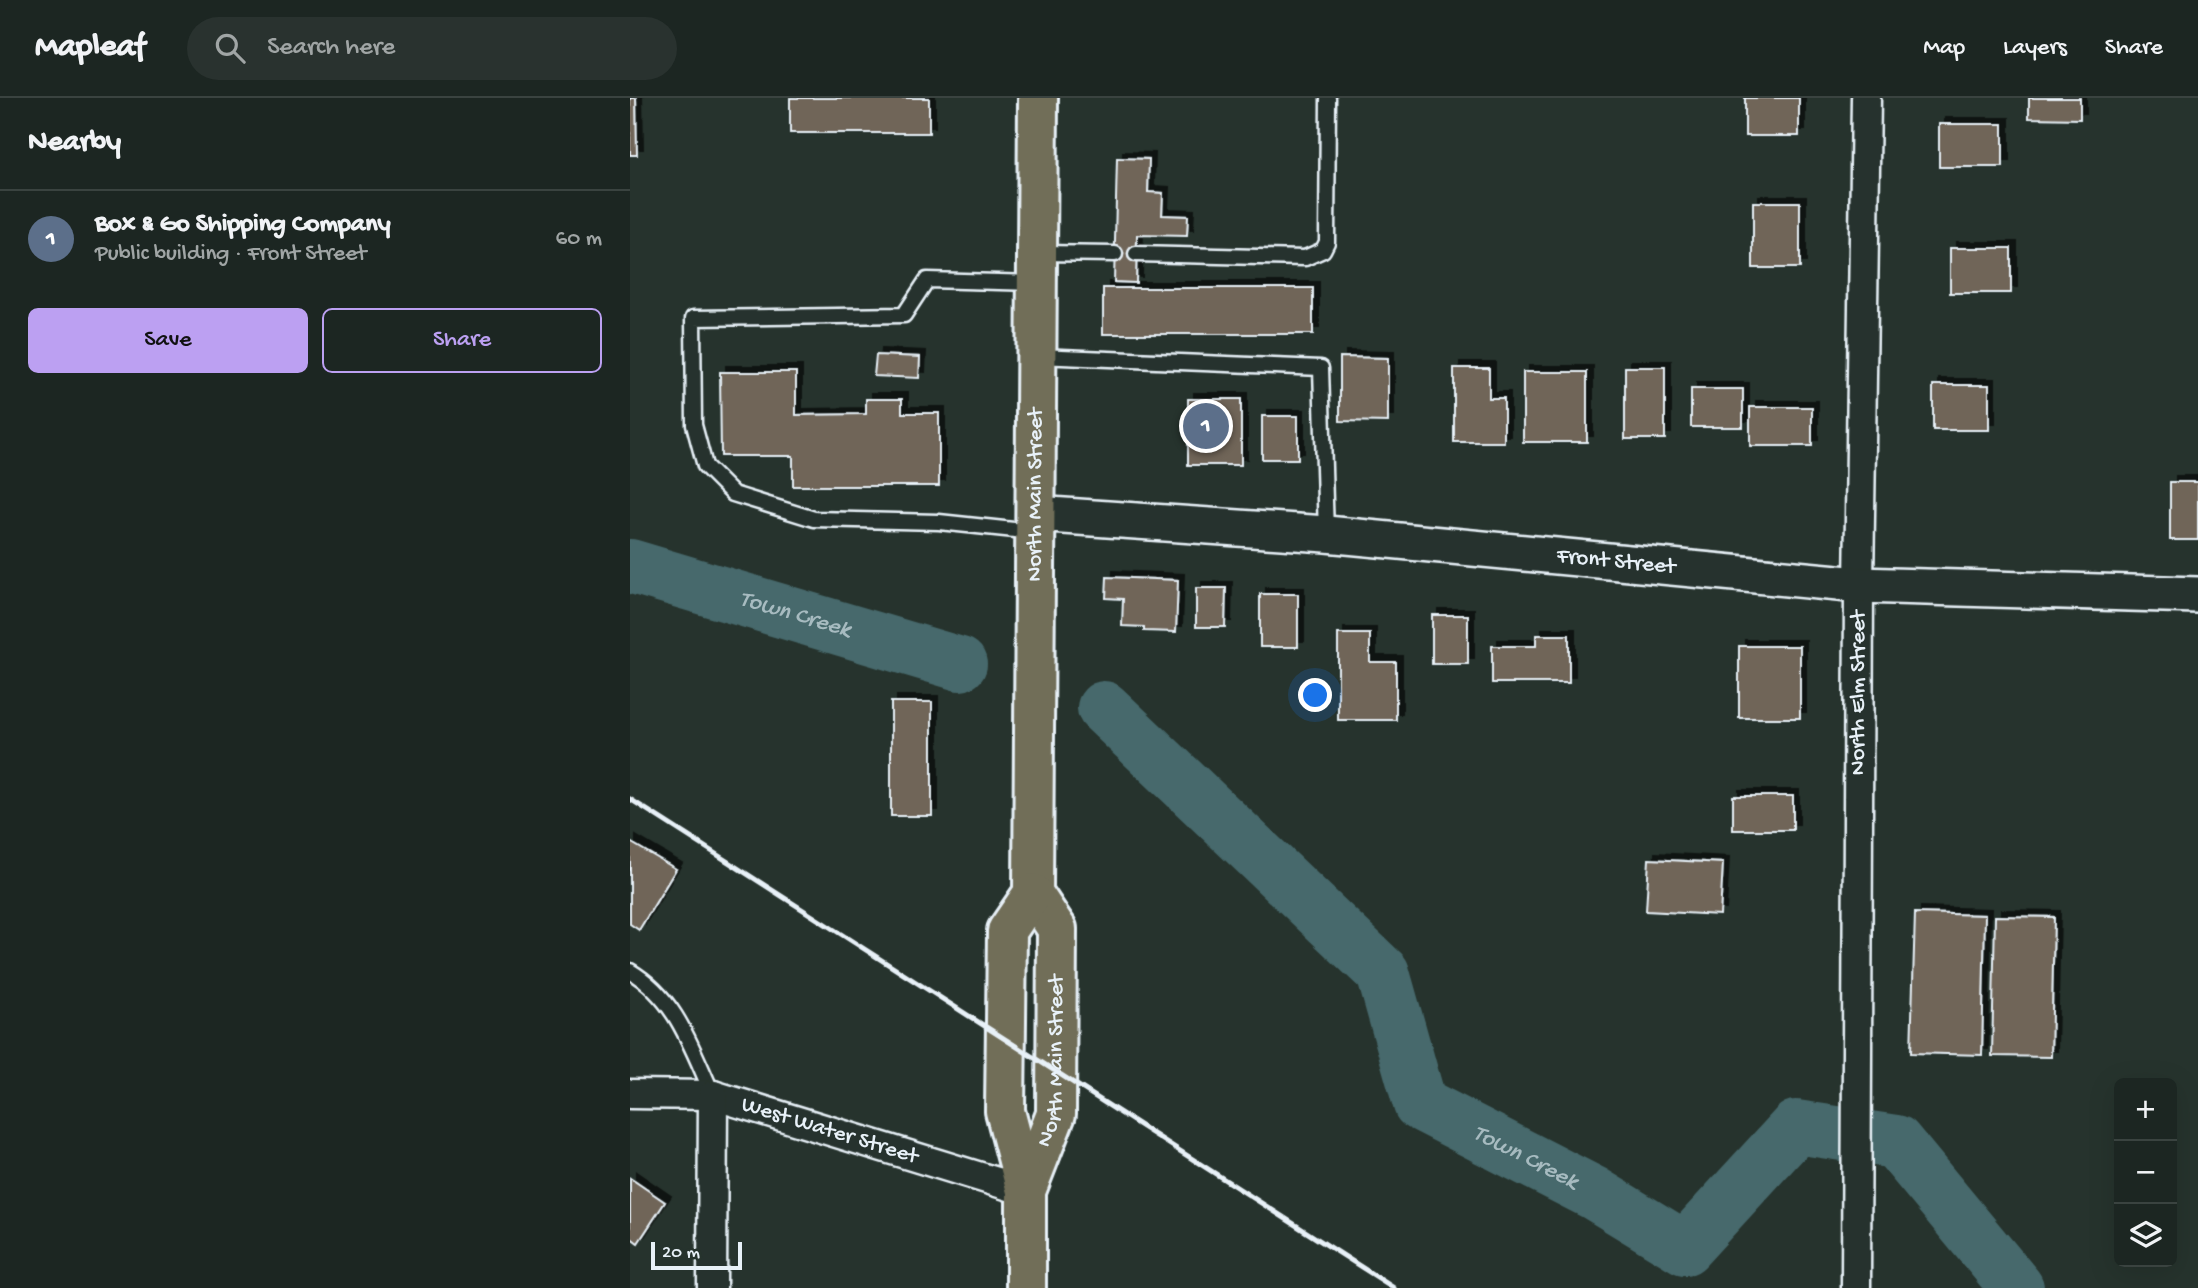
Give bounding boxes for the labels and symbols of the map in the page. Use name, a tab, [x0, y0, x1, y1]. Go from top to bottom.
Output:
pin: 1	[1183, 400, 1229, 452]
street label: North Main Street	[1021, 406, 1050, 582]
street label: Front Street	[1554, 543, 1678, 581]
water label: Town Creek	[736, 585, 856, 646]
street label: North Elm Street	[1845, 609, 1872, 776]
your location	[1298, 678, 1332, 712]
street label: North Main Street	[1031, 973, 1070, 1151]
street label: West Water Street	[738, 1091, 923, 1171]
water label: Town Creek	[1468, 1119, 1585, 1198]
scale bar	[651, 1239, 742, 1271]

